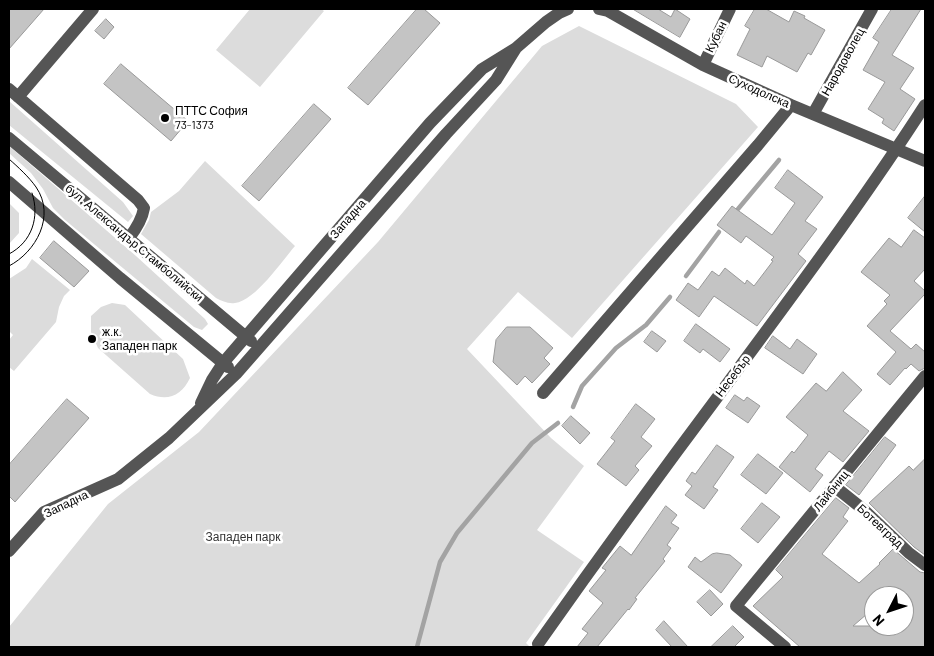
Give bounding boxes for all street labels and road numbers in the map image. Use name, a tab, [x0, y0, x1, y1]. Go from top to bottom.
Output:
street label: Кубан	[702, 19, 730, 55]
street label: Народоволец	[818, 26, 868, 98]
street label: Суходолска	[726, 71, 792, 111]
street label: бул. Александър Стамболийски	[62, 181, 206, 305]
street label: Западна	[327, 196, 369, 242]
street label: Несебър	[713, 352, 753, 400]
street label: Лайбниц	[810, 468, 852, 514]
street label: Западна	[42, 487, 90, 521]
street label: Ботевград	[854, 501, 906, 551]

